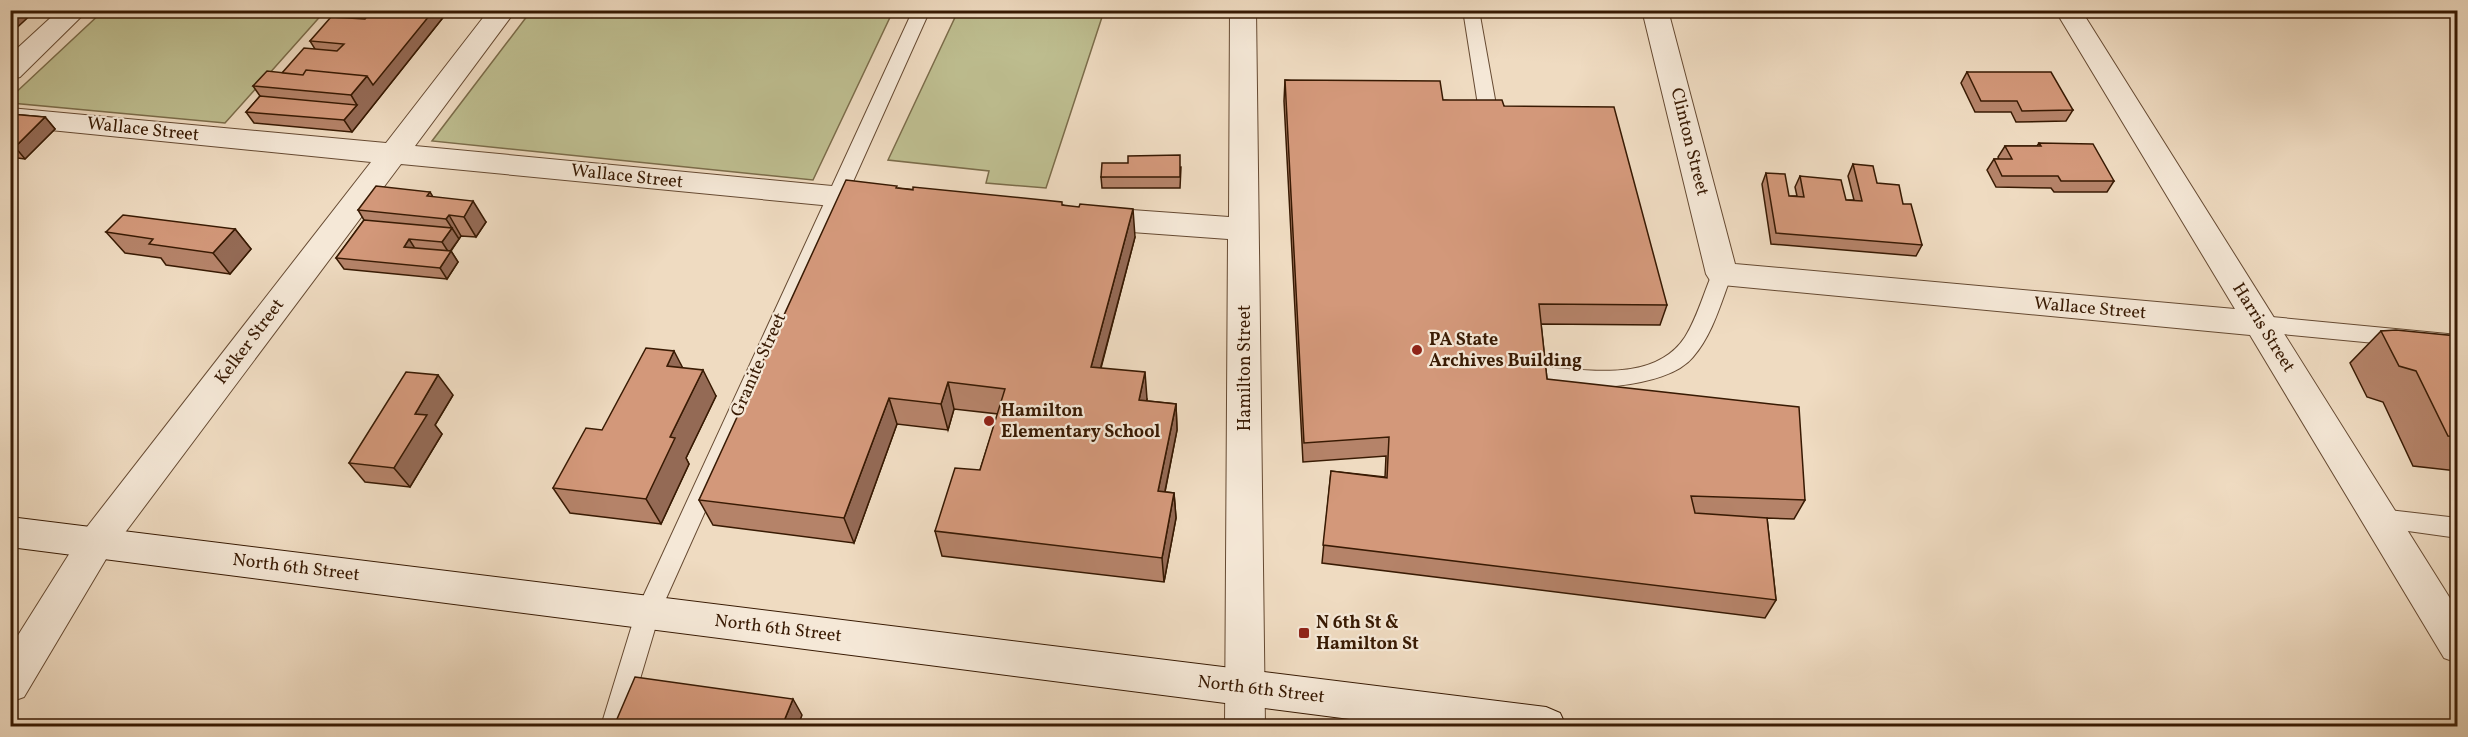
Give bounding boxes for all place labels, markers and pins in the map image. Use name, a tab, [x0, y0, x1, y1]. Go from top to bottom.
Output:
place label: PA State Archives Building	[1429, 328, 1582, 374]
marker: PA State Archives Building	[1410, 343, 1424, 357]
place label: Hamilton Elementary School	[1001, 399, 1161, 445]
marker: Hamilton Elementary School	[982, 414, 996, 428]
place label: N 6th St & Hamilton St	[1316, 611, 1419, 657]
marker: N 6th St & Hamilton St	[1297, 626, 1311, 640]

